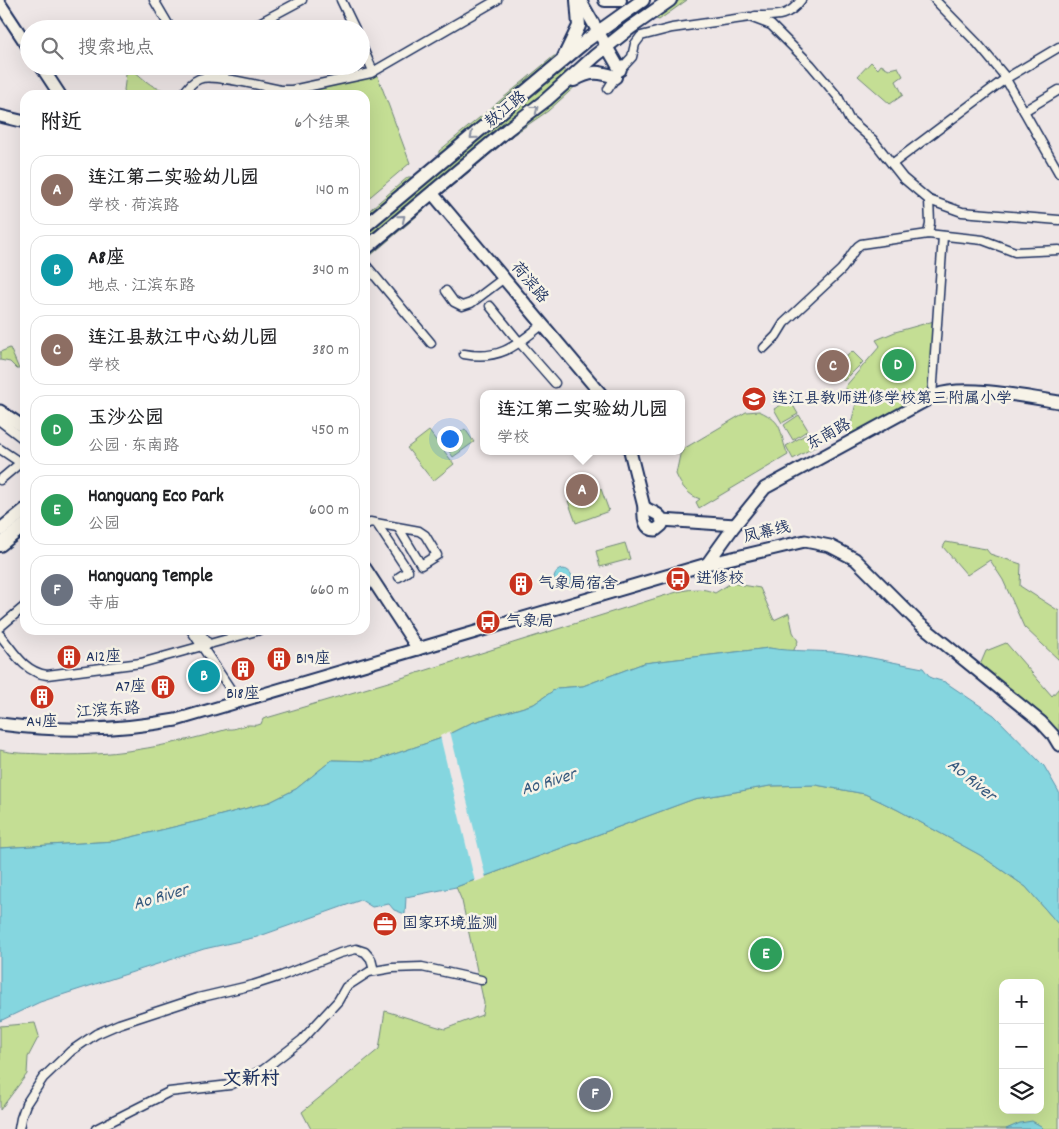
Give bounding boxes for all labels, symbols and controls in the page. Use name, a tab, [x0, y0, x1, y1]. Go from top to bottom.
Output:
search box	[20, 20, 370, 75]
icon: search	[38, 34, 66, 62]
text: 搜索地点	[78, 36, 154, 63]
street label: 敖江路	[480, 86, 532, 134]
one-way arrow	[529, 105, 538, 114]
text: 附近	[40, 109, 82, 139]
text: 6个结果	[294, 112, 350, 135]
one-way arrow	[469, 130, 478, 139]
text: 连江第二实验幼儿园	[88, 166, 259, 193]
text: A	[53, 179, 61, 202]
text: 140 m	[315, 179, 349, 202]
text: 学校 · 荷滨路	[88, 195, 179, 218]
one-way arrow	[397, 215, 406, 224]
text: A8座	[88, 246, 125, 273]
street label: 荷滨路	[505, 257, 553, 309]
text: B	[53, 259, 61, 282]
text: 340 m	[312, 259, 349, 282]
text: 地点 · 江滨东路	[88, 275, 195, 298]
text: 连江县敖江中心幼儿园	[88, 326, 278, 353]
text: C	[53, 339, 61, 362]
text: 380 m	[312, 339, 349, 362]
pin: D	[882, 346, 914, 384]
pin: C	[817, 347, 849, 385]
text: 学校	[88, 355, 120, 378]
school or university icon: 连江县教师进修学校第三附属小学	[741, 386, 767, 412]
place label: 连江县教师进修学校第三附属小学	[772, 388, 1012, 411]
popup	[480, 390, 685, 455]
text: 连江第二实验幼儿园	[497, 398, 668, 425]
text: 玉沙公园	[88, 406, 164, 433]
street label: 东南路	[802, 413, 856, 457]
text: D	[53, 419, 61, 442]
text: 450 m	[312, 419, 349, 442]
your location	[437, 426, 463, 452]
text: 学校	[497, 427, 529, 450]
text: 公园 · 东南路	[88, 435, 179, 458]
pin: A	[566, 471, 598, 509]
text: Hanguang Eco Park	[88, 484, 224, 511]
text: E	[53, 499, 61, 522]
text: 600 m	[309, 499, 349, 522]
text: 公园	[88, 513, 120, 536]
street label: 凤幕线	[741, 516, 793, 550]
text: Hanguang Temple	[88, 564, 213, 591]
bus stop icon: 进修校	[665, 566, 691, 592]
place label: 进修校	[696, 568, 744, 591]
building icon: 气象局宿舍	[508, 571, 534, 597]
place label: 气象局宿舍	[538, 573, 618, 596]
text: F	[53, 579, 61, 602]
text: 660 m	[310, 579, 349, 602]
text: 寺庙	[88, 593, 120, 616]
bus stop icon: 气象局	[475, 609, 501, 635]
place label: 气象局	[506, 611, 554, 634]
building icon: A12座	[56, 644, 82, 670]
place label: A12座	[86, 646, 121, 669]
building icon: B19座	[266, 646, 292, 672]
place label: B19座	[296, 648, 330, 671]
building icon: B18座	[230, 656, 256, 682]
pin: B	[188, 657, 220, 695]
building icon: A7座	[150, 674, 176, 700]
place label: A7座	[115, 676, 146, 699]
place label: B18座	[226, 683, 260, 706]
building icon: A4座	[29, 684, 55, 710]
street label: 江滨东路	[75, 697, 141, 725]
place label: A4座	[26, 711, 58, 734]
water label: Ao River	[941, 754, 1002, 810]
water label: Ao River	[519, 762, 582, 803]
water label: Ao River	[131, 878, 194, 918]
office icon: 国家环境监测	[372, 911, 398, 937]
place label: 国家环境监测	[402, 913, 498, 936]
pin: E	[750, 935, 782, 973]
map controls	[999, 979, 1044, 1114]
button: +	[999, 979, 1044, 1024]
button: −	[999, 1024, 1044, 1069]
district label: 文新村	[222, 1067, 280, 1094]
button: layers	[999, 1069, 1044, 1114]
pin: F	[579, 1075, 611, 1113]

